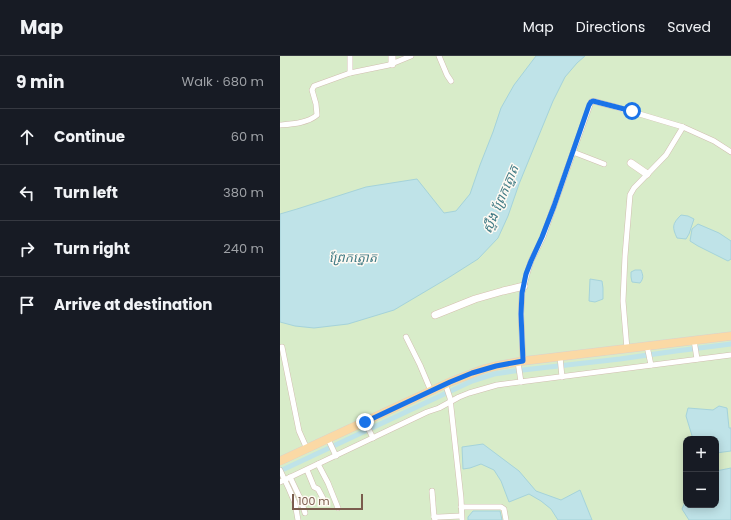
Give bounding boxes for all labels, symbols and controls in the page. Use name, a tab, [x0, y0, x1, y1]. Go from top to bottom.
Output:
text: Map	[20, 14, 63, 41]
text: Map	[523, 17, 554, 37]
text: Directions	[576, 17, 645, 37]
text: Saved	[667, 17, 711, 37]
text: 9 min	[16, 70, 65, 94]
text: Walk · 680 m	[181, 72, 264, 91]
route start	[623, 102, 641, 120]
icon: ahead	[16, 126, 38, 148]
text: Continue	[54, 126, 125, 147]
text: 60 m	[231, 127, 264, 146]
water label: ស្ទឹង ព្រែកត្នោត	[478, 162, 524, 236]
icon: left	[16, 182, 38, 204]
text: Turn left	[54, 182, 118, 203]
text: 380 m	[223, 183, 264, 202]
icon: right	[16, 238, 38, 260]
text: Turn right	[54, 238, 130, 259]
text: 240 m	[223, 239, 264, 258]
water label: ព្រែកត្នោត	[329, 248, 378, 267]
icon: arrive	[16, 294, 38, 316]
text: Arrive at destination	[54, 294, 212, 315]
route end	[356, 413, 374, 431]
map controls	[683, 436, 719, 508]
button: +	[683, 436, 719, 472]
button: −	[683, 472, 719, 508]
scale bar	[292, 492, 363, 511]
text: 100 m	[298, 493, 330, 509]

